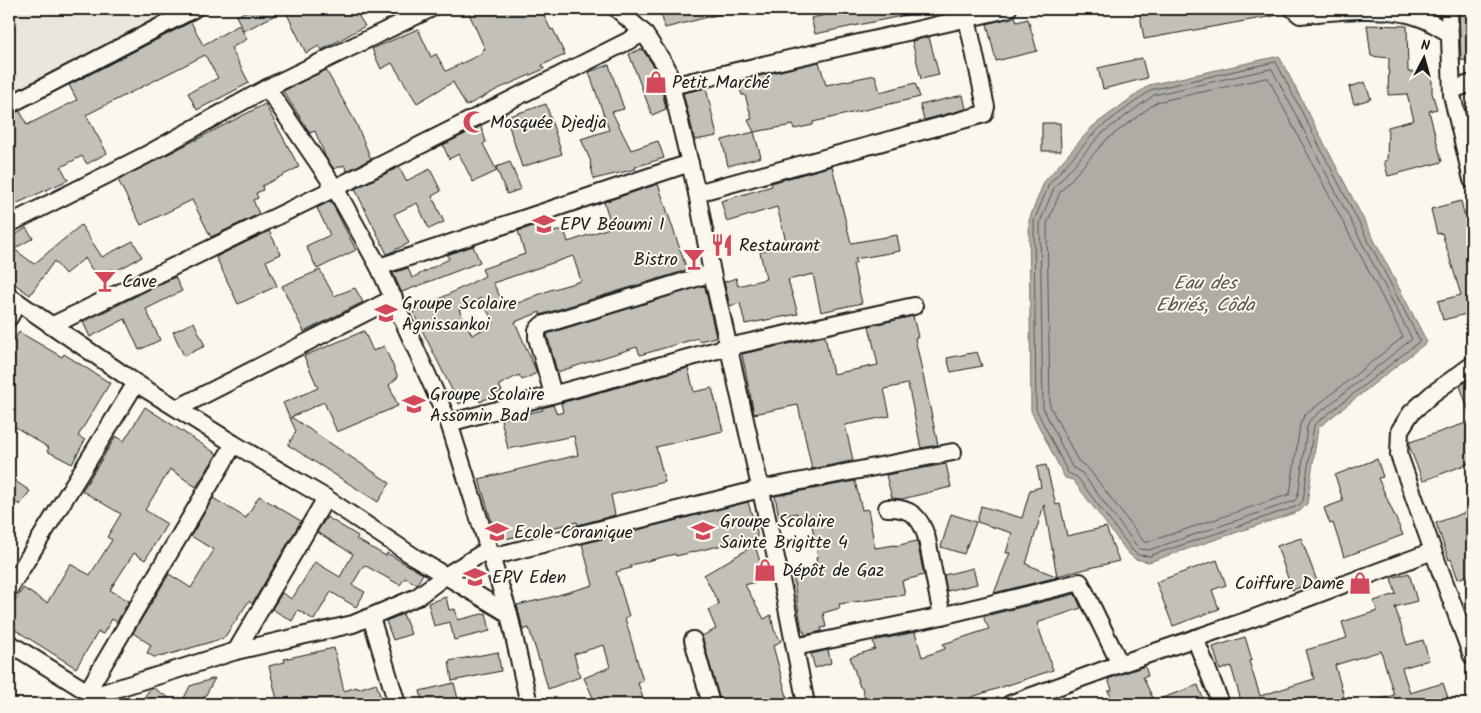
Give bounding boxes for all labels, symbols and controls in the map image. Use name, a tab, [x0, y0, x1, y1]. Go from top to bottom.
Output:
north arrow	[1398, 32, 1448, 82]
text: N	[1420, 35, 1431, 57]
shop icon: Petit Marché	[643, 69, 669, 95]
place label: Petit Marché	[672, 69, 771, 98]
mosque icon: Mosquée Djedja	[461, 109, 487, 135]
place label: Mosquée Djedja	[490, 109, 607, 138]
school or university icon: EPV Béoumi I	[531, 211, 557, 237]
place label: EPV Béoumi I	[560, 211, 665, 240]
restaurant icon: Restaurant	[709, 232, 735, 258]
place label: Restaurant	[739, 232, 821, 261]
place label: Bistro	[634, 246, 678, 275]
bar icon: Bistro	[681, 246, 707, 272]
bar icon: Cave	[92, 268, 118, 294]
place label: Cave	[122, 268, 157, 297]
water label: Eau des Ebriés, Côda	[1156, 269, 1255, 321]
place label: Groupe Scolaire Agnissankoi	[402, 290, 517, 340]
school or university icon: Groupe Scolaire Agnissankoi	[373, 300, 399, 326]
place label: Groupe Scolaire Assomin Bad	[430, 381, 545, 431]
school or university icon: Groupe Scolaire Assomin Bad	[401, 391, 427, 417]
place label: Groupe Scolaire Sainte Brigitte 4	[720, 508, 848, 558]
school or university icon: Groupe Scolaire Sainte Brigitte 4	[690, 518, 716, 544]
school or university icon: Ecole Coranique	[484, 519, 510, 545]
place label: Ecole Coranique	[514, 519, 633, 548]
shop icon: Dépôt de Gaz	[752, 557, 778, 583]
place label: Dépôt de Gaz	[782, 557, 884, 586]
school or university icon: EPV Eden	[462, 564, 488, 590]
place label: EPV Eden	[492, 564, 566, 593]
place label: Coiffure Dame	[1235, 570, 1344, 599]
shop icon: Coiffure Dame	[1347, 570, 1373, 596]

